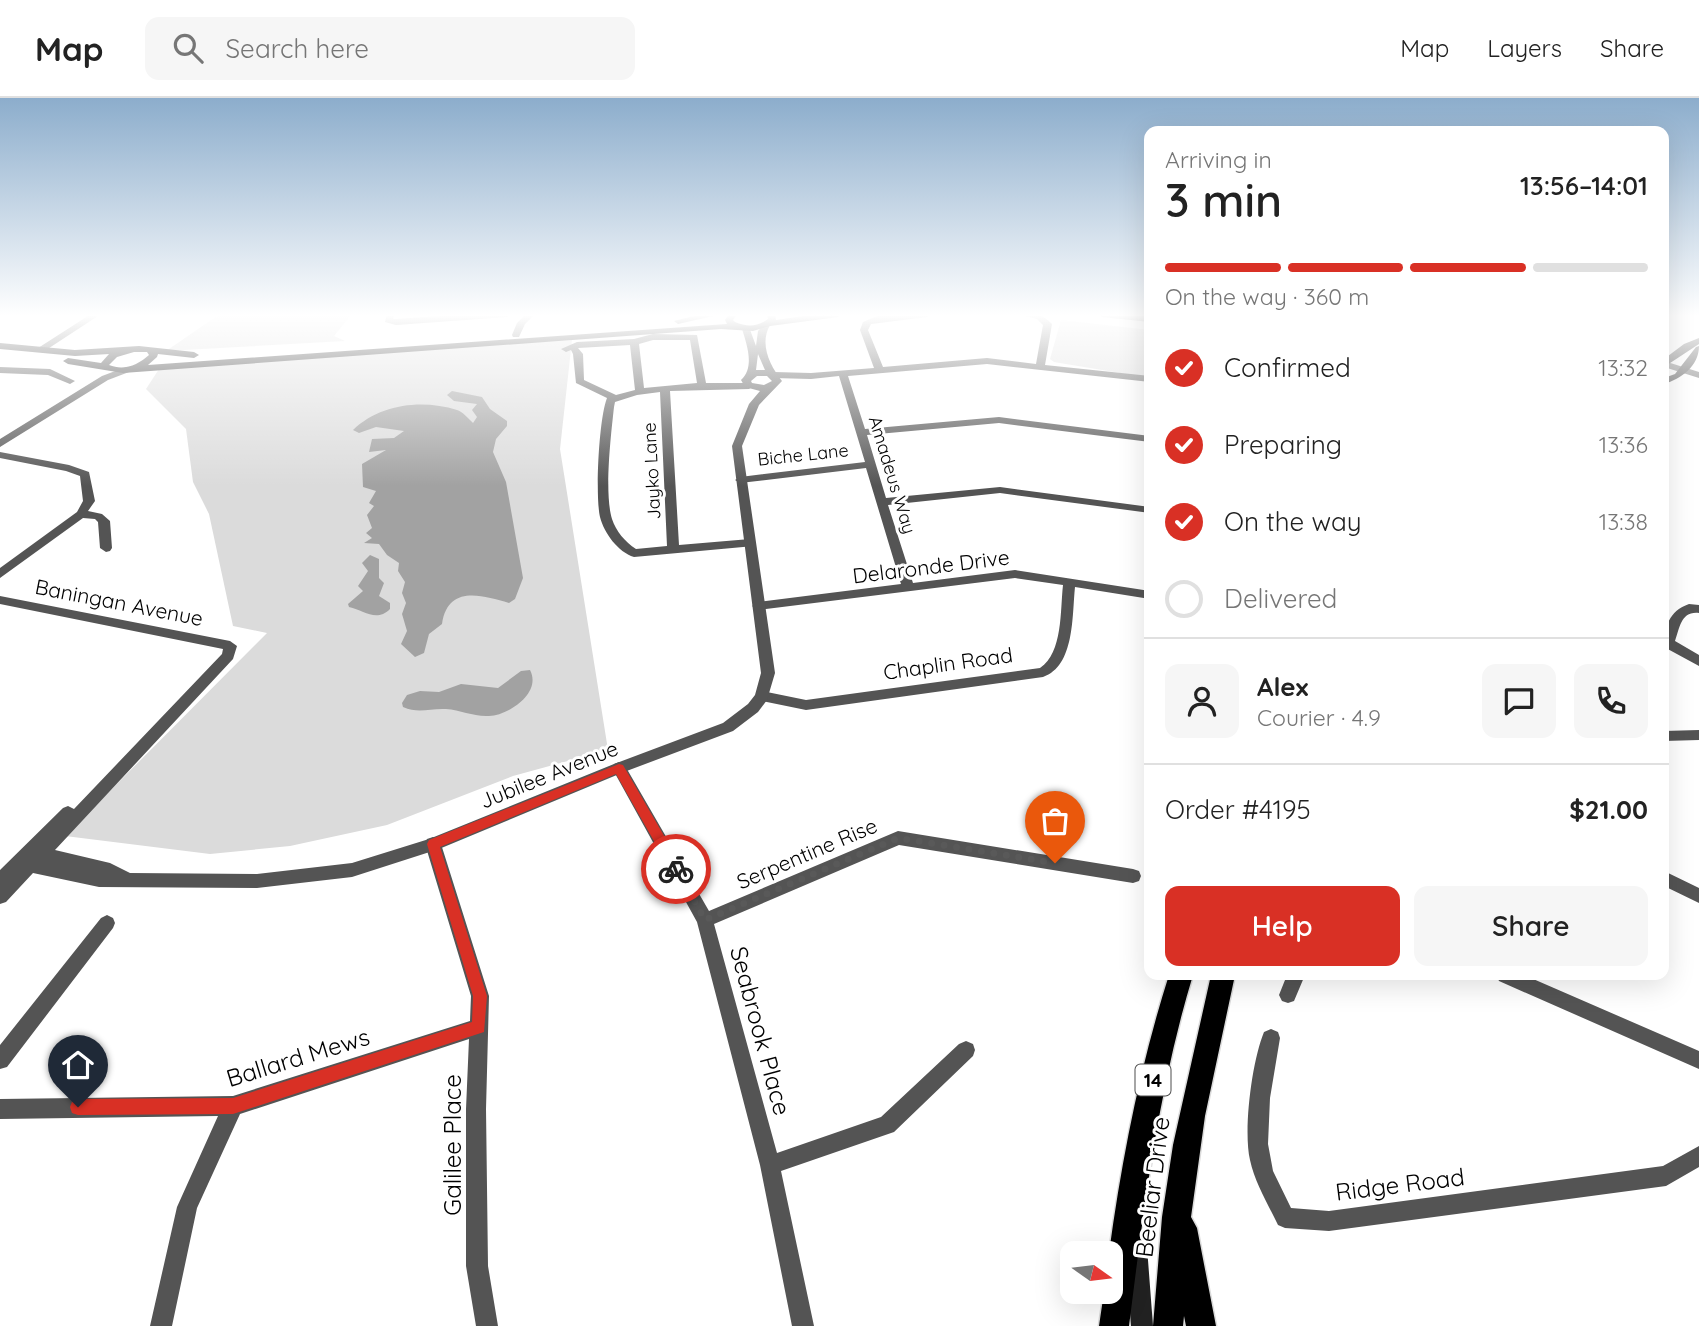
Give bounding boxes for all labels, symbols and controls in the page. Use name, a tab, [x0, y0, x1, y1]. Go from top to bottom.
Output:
search box	[145, 17, 635, 80]
text: Map	[35, 28, 103, 69]
icon: search	[169, 29, 207, 67]
text: Search here	[225, 32, 369, 65]
text: Map	[1400, 33, 1449, 63]
text: Layers	[1487, 33, 1562, 63]
text: Share	[1600, 33, 1664, 63]
text: Arriving in	[1165, 145, 1272, 174]
text: 13:56–14:01	[1520, 169, 1648, 202]
text: 3 min	[1165, 171, 1282, 229]
text: On the way · 360 m	[1165, 282, 1369, 311]
icon: check	[1165, 349, 1203, 387]
text: Confirmed	[1224, 351, 1351, 384]
text: 13:32	[1598, 353, 1648, 382]
street label: Amadeus Way	[864, 413, 921, 537]
street label: Jayko Lane	[637, 422, 666, 520]
icon: check	[1165, 426, 1203, 464]
text: Preparing	[1224, 428, 1342, 461]
text: 13:36	[1599, 430, 1648, 459]
street label: Biche Lane	[756, 438, 850, 471]
icon: check	[1165, 503, 1203, 541]
text: On the way	[1224, 505, 1362, 538]
text: 13:38	[1599, 507, 1648, 536]
street label: Delaronde Drive	[851, 543, 1011, 589]
street label: Baningan Avenue	[33, 573, 205, 631]
text: Delivered	[1224, 582, 1337, 615]
street label: Chaplin Road	[881, 641, 1014, 685]
button: person	[1165, 664, 1239, 738]
button: chat	[1482, 664, 1556, 738]
button: phone	[1574, 664, 1648, 738]
text: Alex	[1257, 670, 1308, 703]
text: Courier · 4.9	[1257, 703, 1381, 732]
street label: Jubilee Avenue	[476, 734, 622, 814]
pin	[1025, 791, 1085, 863]
text: Order #4195	[1165, 793, 1311, 826]
text: $21.00	[1569, 793, 1648, 826]
icon: bag	[1036, 802, 1074, 840]
street label: Serpentine Rise	[732, 812, 881, 894]
courier	[641, 834, 711, 904]
icon: bike	[657, 850, 695, 888]
button: Help	[1165, 886, 1400, 966]
button: Share	[1414, 886, 1648, 966]
street label: Seabrook Place	[724, 943, 798, 1119]
street label: Ballard Mews	[222, 1021, 373, 1093]
pin	[48, 1035, 108, 1107]
icon: home	[59, 1046, 97, 1084]
road number: 14	[1136, 1064, 1170, 1096]
street label: Galilee Place	[437, 1074, 467, 1216]
street label: Beeliar Drive	[1128, 1115, 1176, 1259]
street label: Ridge Road	[1334, 1161, 1466, 1207]
north arrow	[1060, 1241, 1124, 1304]
map controls	[1060, 1241, 1123, 1304]

